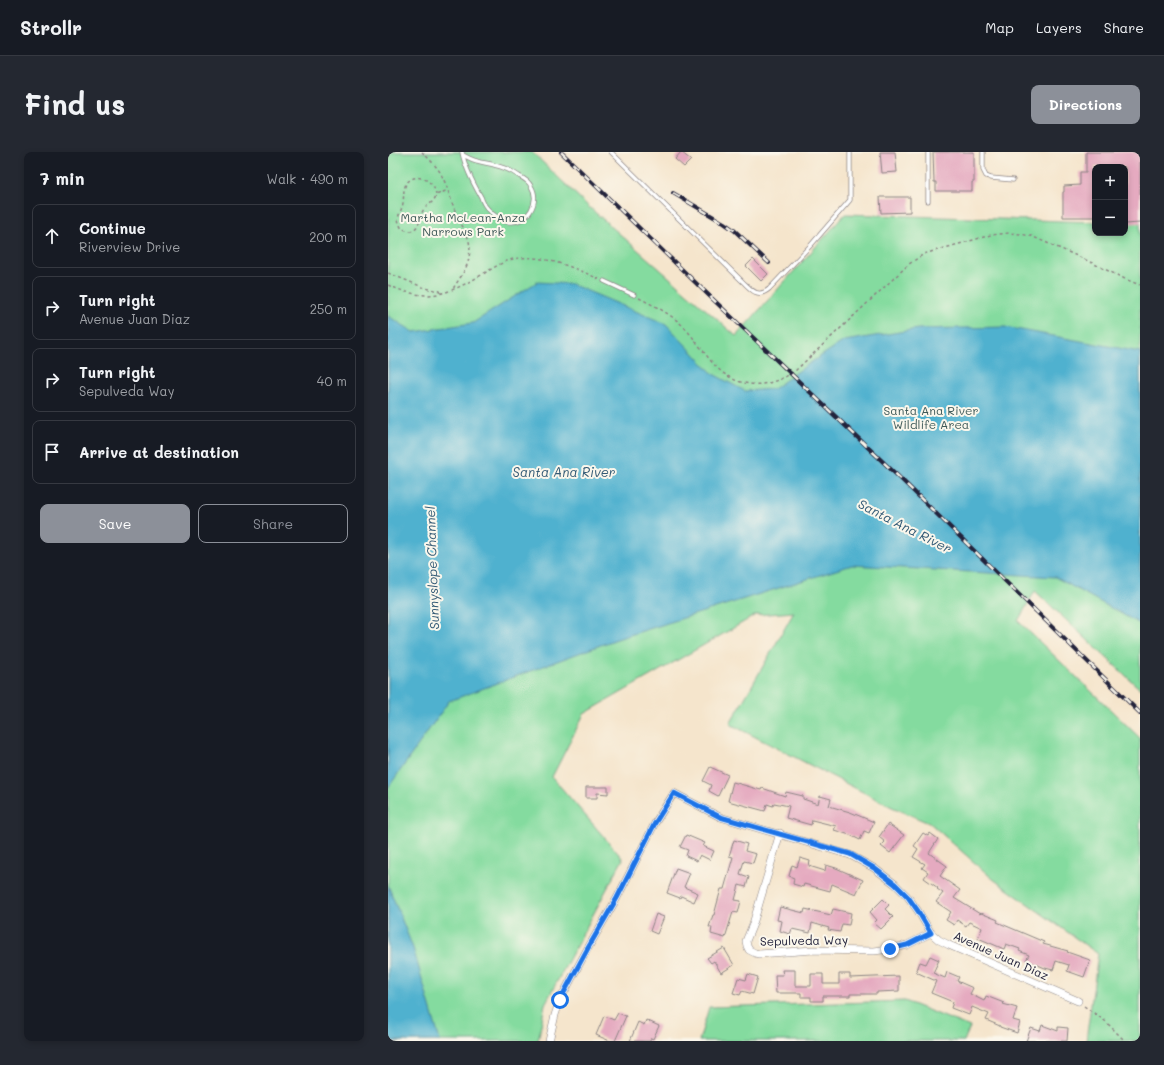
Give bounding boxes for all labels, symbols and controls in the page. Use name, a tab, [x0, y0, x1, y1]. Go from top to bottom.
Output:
text: Strollr	[20, 15, 82, 40]
text: Map	[985, 18, 1014, 37]
text: Layers	[1036, 18, 1082, 37]
text: Share	[1104, 18, 1144, 37]
button: Directions	[1031, 85, 1140, 124]
text: Find us	[24, 86, 125, 122]
map controls	[1092, 164, 1128, 236]
button: +	[1092, 164, 1128, 200]
text: 7 min	[40, 167, 85, 189]
text: Walk · 490 m	[266, 170, 348, 187]
button: −	[1092, 200, 1128, 236]
park label: Martha McLean-Anza Narrows Park	[400, 209, 526, 239]
text: Continue	[79, 218, 146, 238]
icon: ahead	[41, 225, 63, 247]
text: 200 m	[309, 228, 347, 245]
text: Riverview Drive	[79, 238, 180, 255]
text: Turn right	[79, 290, 156, 310]
icon: right	[41, 297, 63, 319]
text: 250 m	[310, 300, 347, 317]
text: Avenue Juan Diaz	[79, 310, 190, 327]
text: Turn right	[79, 362, 156, 382]
icon: right	[41, 369, 63, 391]
text: 40 m	[317, 372, 347, 389]
text: Sepulveda Way	[79, 382, 175, 399]
park label: Santa Ana River Wildlife Area	[884, 402, 978, 432]
icon: arrive	[41, 441, 63, 463]
text: Arrive at destination	[79, 442, 239, 462]
water label: Santa Ana River	[513, 463, 616, 480]
water label: Santa Ana River	[856, 495, 955, 557]
button: Save	[40, 504, 190, 543]
button: Share	[198, 504, 348, 543]
water label: Sunnyslope Channel	[421, 505, 442, 630]
street label: Avenue Juan Diaz	[951, 927, 1052, 983]
street label: Sepulveda Way	[760, 931, 848, 949]
route end	[881, 940, 899, 958]
route start	[551, 991, 569, 1009]

